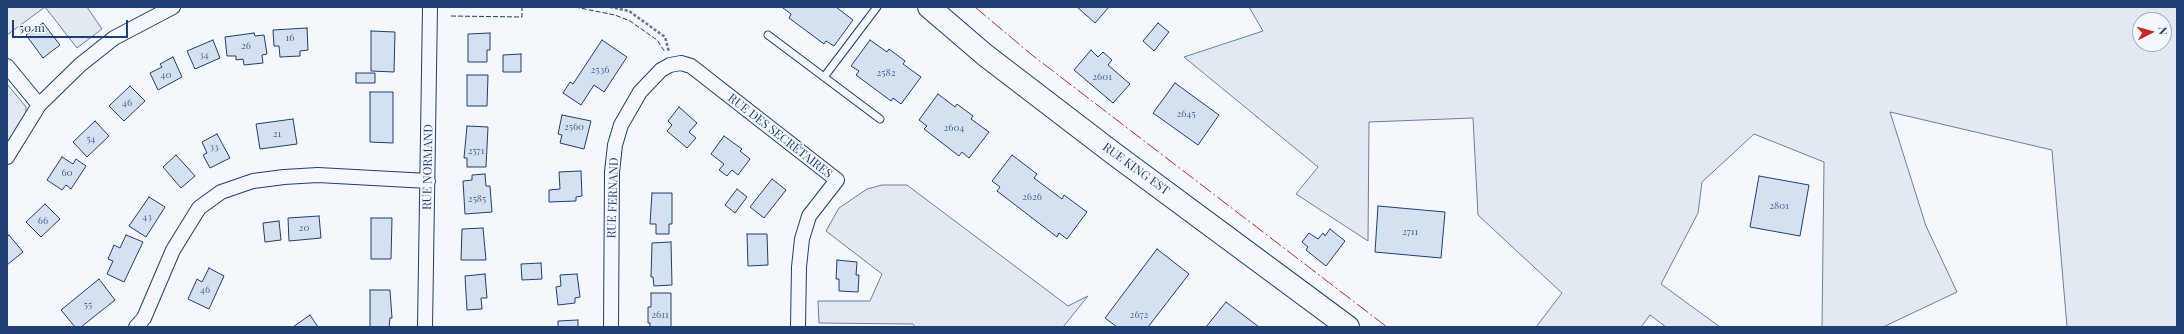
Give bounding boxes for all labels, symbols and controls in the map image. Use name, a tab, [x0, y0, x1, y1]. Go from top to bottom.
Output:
scale bar	[14, 12, 130, 38]
north arrow	[2132, 12, 2172, 52]
text: 50 m	[19, 19, 45, 35]
text: N	[2156, 26, 2171, 36]
house number: 16	[286, 32, 294, 44]
house number: 26	[241, 40, 251, 52]
house number: 34	[199, 49, 209, 61]
house number: 2536	[591, 64, 609, 76]
house number: 2582	[877, 67, 895, 79]
house number: 40	[161, 69, 171, 81]
house number: 2601	[1092, 71, 1112, 83]
street label: RUE DES SECRÉTAIRES	[725, 91, 835, 181]
house number: 46	[122, 97, 132, 109]
house number: 2645	[1176, 108, 1196, 120]
house number: 2560	[564, 121, 584, 133]
house number: 2604	[944, 122, 964, 134]
street label: RUE NORMAND	[420, 124, 436, 210]
house number: 21	[273, 128, 281, 140]
house number: 54	[86, 133, 96, 145]
street label: RUE KING EST	[1100, 140, 1172, 198]
house number: 33	[209, 141, 219, 153]
house number: 2571	[468, 145, 484, 157]
street label: RUE FERNAND	[604, 157, 622, 239]
house number: 60	[61, 167, 73, 179]
house number: 2626	[1022, 191, 1042, 203]
house number: 2585	[468, 193, 486, 205]
house number: 2801	[1769, 200, 1789, 212]
house number: 43	[142, 211, 152, 223]
house number: 66	[38, 215, 48, 227]
house number: 20	[299, 222, 309, 234]
house number: 2711	[1402, 226, 1418, 238]
house number: 46	[200, 284, 210, 296]
house number: 55	[84, 299, 92, 311]
house number: 2611	[651, 309, 669, 321]
house number: 2672	[1130, 309, 1148, 321]

